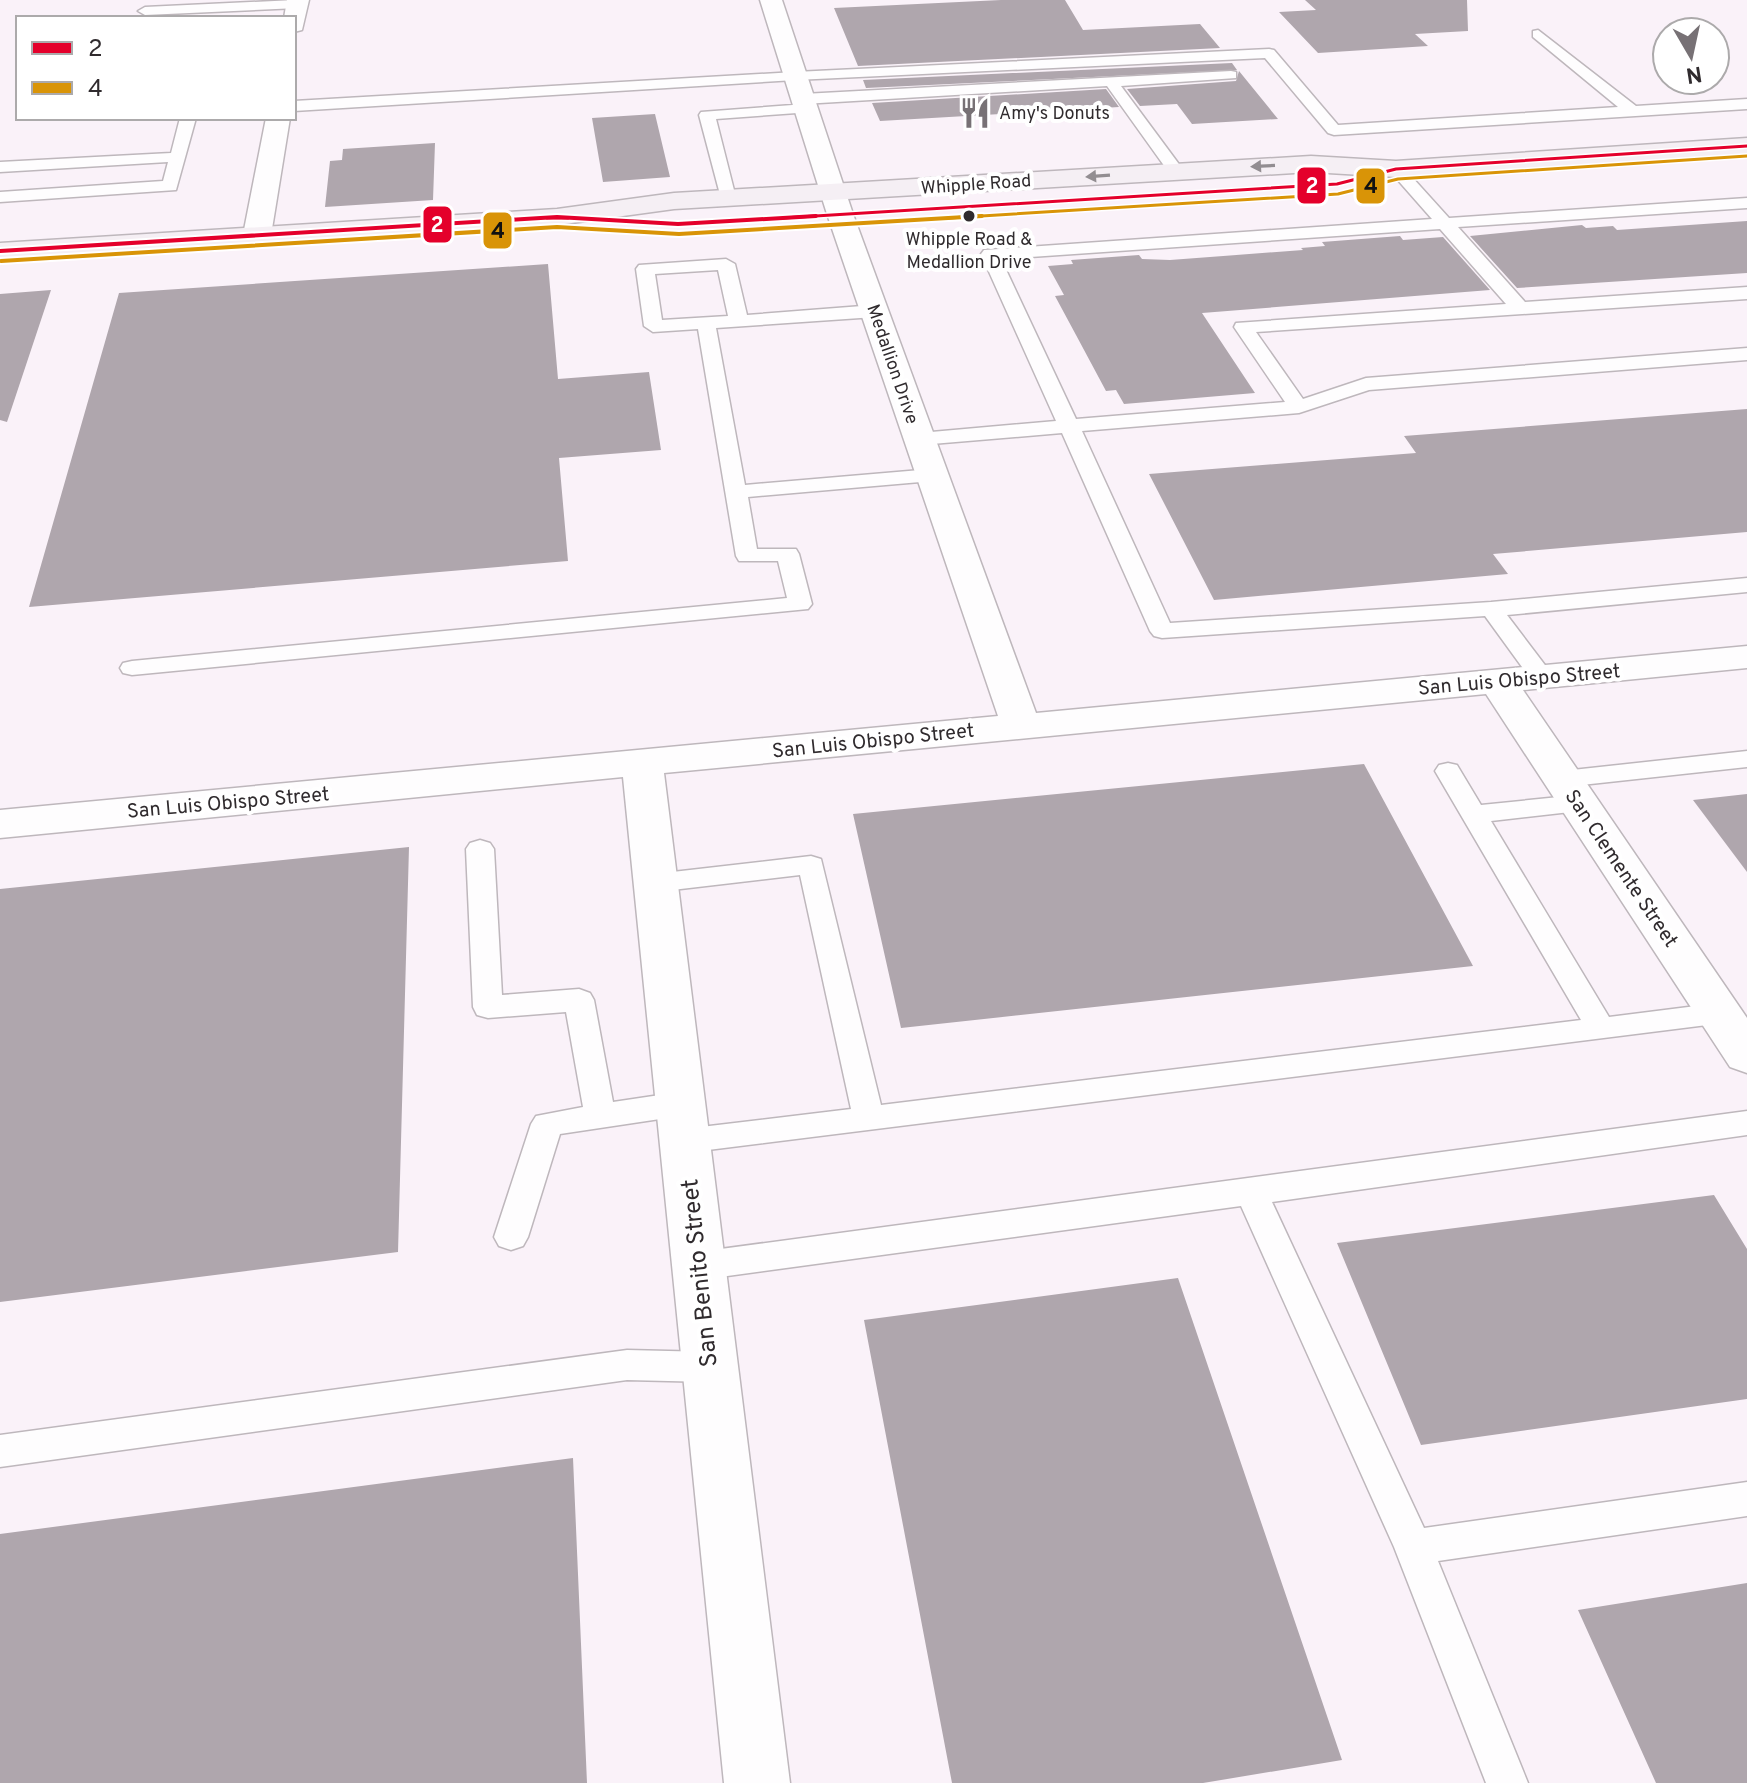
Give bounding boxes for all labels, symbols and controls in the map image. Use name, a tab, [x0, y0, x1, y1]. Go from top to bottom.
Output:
legend	[16, 16, 296, 120]
north arrow	[1651, 16, 1731, 96]
text: 2	[88, 35, 103, 65]
text: N	[1684, 59, 1704, 88]
text: 4	[88, 75, 103, 105]
restaurant icon: Amy's Donuts	[958, 96, 992, 130]
place label: Amy's Donuts	[999, 103, 1110, 126]
one-way arrow	[1250, 160, 1275, 173]
line badge: 2	[1296, 166, 1327, 205]
line badge: 4	[1355, 167, 1386, 205]
street label: Whipple Road	[920, 170, 1032, 201]
one-way arrow	[1085, 170, 1110, 183]
text: 2	[1305, 174, 1319, 201]
text: 4	[1364, 174, 1378, 201]
line badge: 2	[422, 205, 453, 244]
marker: Whipple Road & Medallion Drive	[961, 208, 977, 224]
line badge: 4	[482, 211, 513, 250]
text: 2	[430, 213, 444, 240]
text: 4	[491, 219, 505, 246]
place label: Whipple Road & Medallion Drive	[906, 229, 1032, 275]
street label: Medallion Drive	[860, 302, 923, 427]
street label: San Luis Obispo Street	[1417, 659, 1622, 703]
street label: San Luis Obispo Street	[771, 718, 976, 766]
street label: San Luis Obispo Street	[126, 782, 331, 826]
street label: San Clemente Street	[1558, 785, 1683, 953]
street label: San Benito Street	[676, 1177, 726, 1368]

